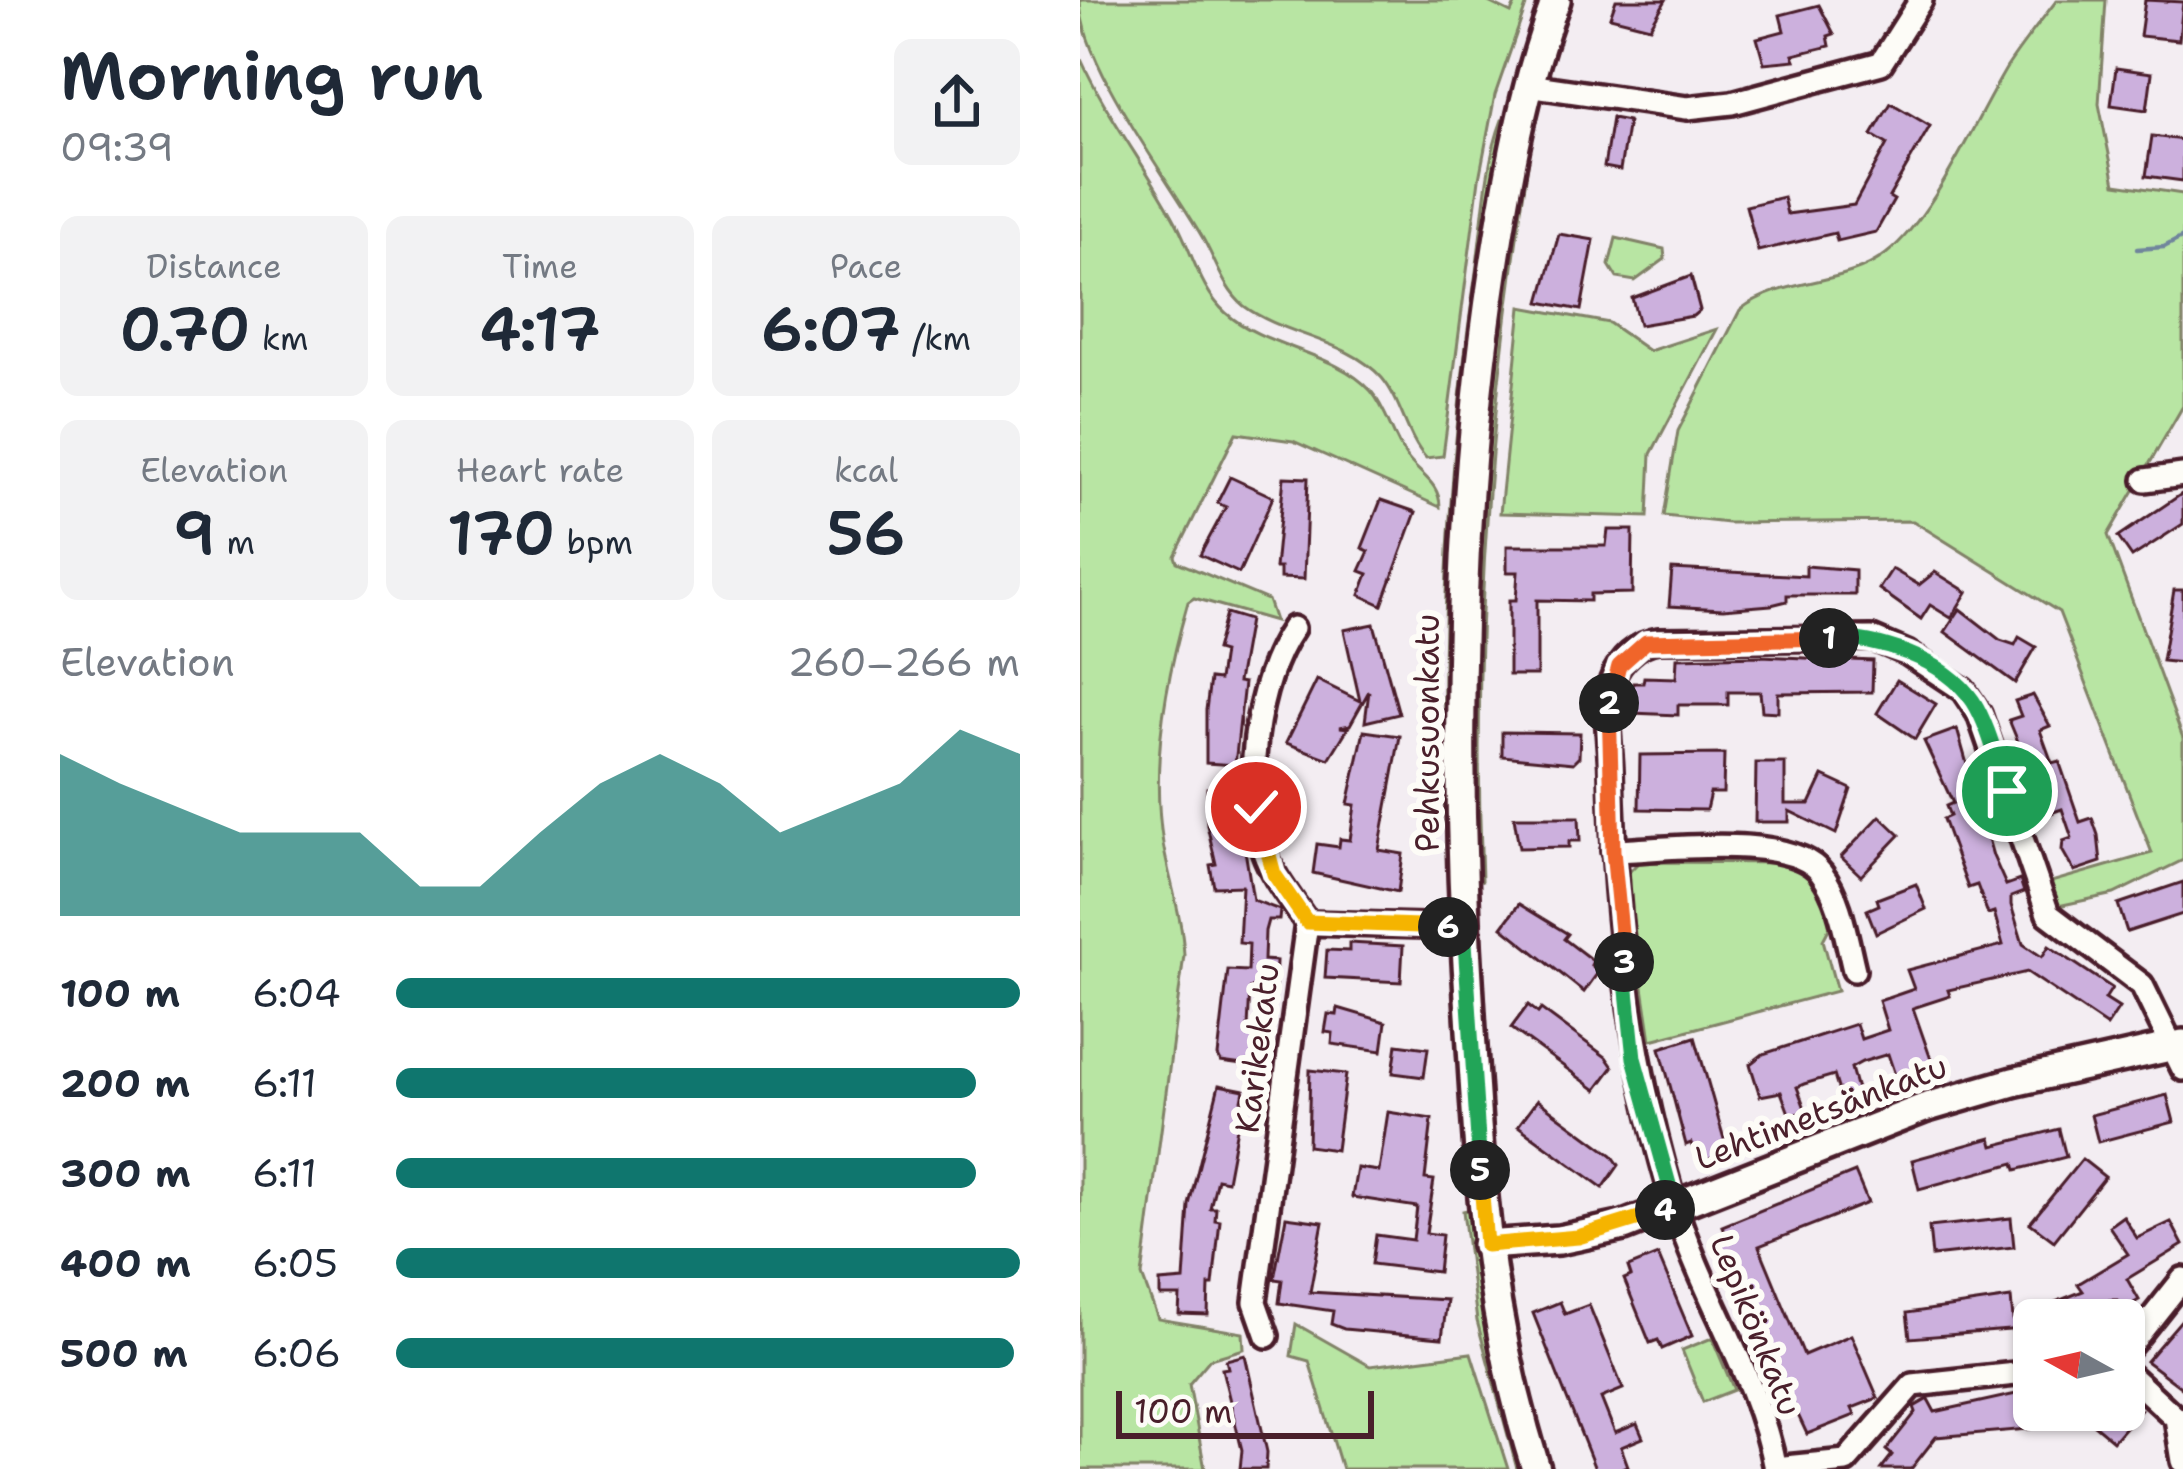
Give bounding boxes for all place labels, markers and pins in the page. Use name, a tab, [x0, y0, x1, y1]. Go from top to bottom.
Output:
pin: 1	[1799, 608, 1859, 668]
pin: 2	[1579, 673, 1639, 733]
pin	[1956, 740, 2058, 842]
pin	[1205, 756, 1307, 858]
pin: 6	[1418, 897, 1478, 957]
pin: 3	[1594, 932, 1654, 992]
pin: 5	[1450, 1140, 1510, 1200]
pin: 4	[1635, 1180, 1695, 1240]

